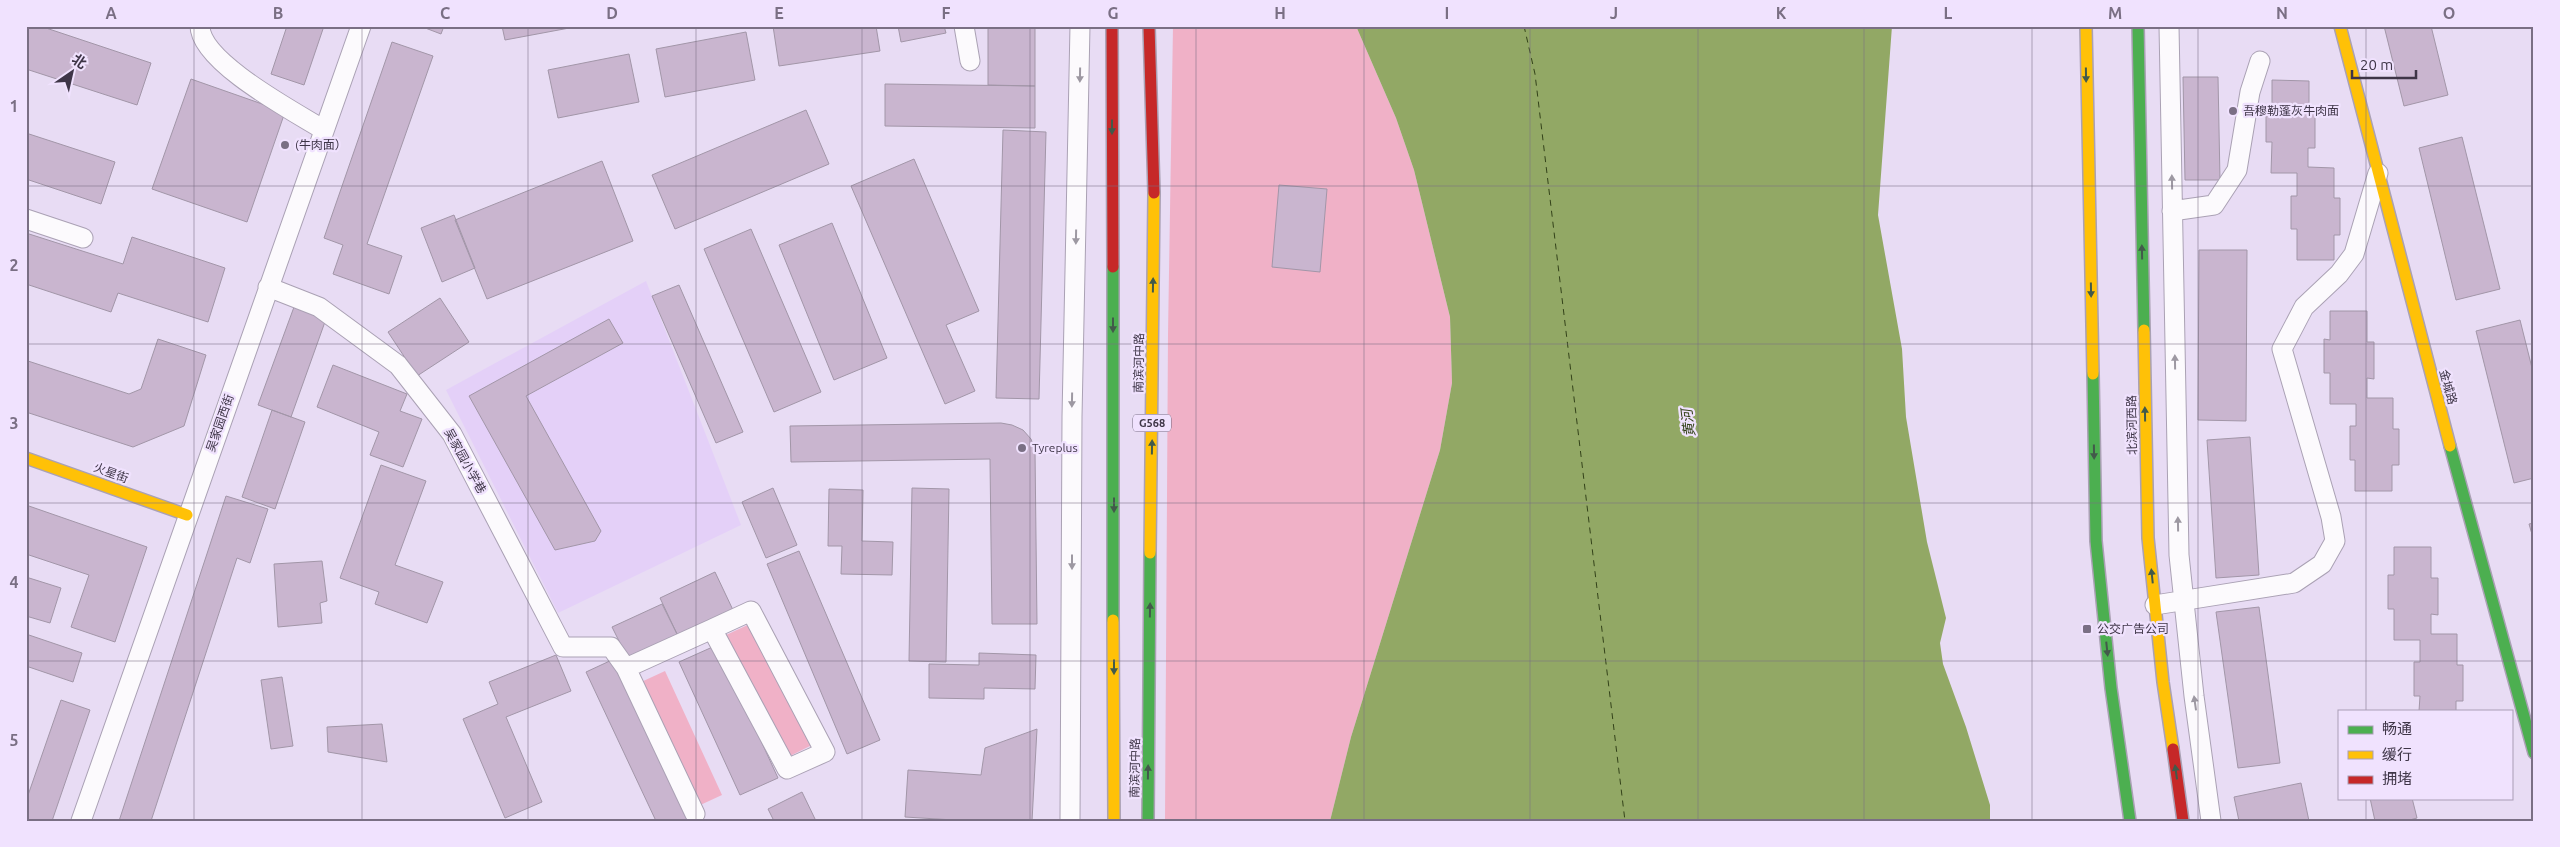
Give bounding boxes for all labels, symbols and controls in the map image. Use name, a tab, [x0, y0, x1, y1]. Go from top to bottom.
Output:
text: A	[105, 4, 117, 22]
text: B	[273, 4, 283, 22]
text: C	[440, 4, 450, 22]
text: D	[606, 4, 618, 22]
text: E	[774, 4, 784, 22]
text: F	[942, 4, 951, 22]
text: G	[1107, 4, 1119, 22]
text: H	[1274, 4, 1286, 22]
text: I	[1445, 4, 1449, 22]
text: J	[1610, 4, 1618, 22]
text: K	[1776, 4, 1787, 22]
text: L	[1944, 4, 1953, 22]
text: M	[2108, 4, 2122, 22]
text: N	[2276, 4, 2288, 22]
text: O	[2443, 4, 2455, 22]
north arrow	[48, 48, 98, 98]
scale bar	[2352, 48, 2416, 80]
text: 北	[69, 51, 90, 72]
text: 20 m	[2360, 56, 2393, 73]
one-way arrow	[1076, 67, 1084, 83]
one-way arrow	[2083, 67, 2091, 83]
text: 1	[9, 97, 19, 115]
place label: 吾穆勒蓬灰牛肉面	[2243, 104, 2339, 117]
marker: 吾穆勒蓬灰牛肉面	[2227, 105, 2239, 117]
one-way arrow	[1108, 120, 1116, 136]
place label: (牛肉面）	[295, 138, 347, 152]
marker: (牛肉面）	[279, 139, 291, 151]
one-way arrow	[2167, 173, 2175, 189]
one-way arrow	[1072, 230, 1080, 246]
one-way arrow	[2138, 244, 2146, 260]
text: 2	[9, 256, 19, 274]
one-way arrow	[1149, 276, 1157, 292]
one-way arrow	[2087, 282, 2095, 298]
one-way arrow	[1109, 317, 1117, 333]
street label: 南滨河中路	[1131, 333, 1146, 393]
one-way arrow	[2171, 353, 2179, 369]
street label: 金城路	[2438, 368, 2459, 406]
street label: 吴家园西街	[204, 392, 235, 453]
one-way arrow	[1068, 392, 1076, 408]
street label: 北滨河西路	[2124, 395, 2139, 455]
water label: 黄河	[1678, 405, 1698, 438]
one-way arrow	[2141, 406, 2149, 422]
text: 3	[9, 414, 19, 432]
road number: G568	[1133, 414, 1171, 432]
street label: 吴家园小学巷	[442, 426, 489, 495]
one-way arrow	[1148, 439, 1156, 455]
place label: Tyreplus	[1032, 441, 1078, 454]
marker: Tyreplus	[1016, 442, 1028, 454]
one-way arrow	[2090, 445, 2098, 461]
street label: 火星街	[92, 460, 130, 485]
one-way arrow	[1110, 497, 1118, 513]
one-way arrow	[2174, 516, 2182, 532]
one-way arrow	[1068, 555, 1076, 571]
one-way arrow	[2148, 568, 2156, 584]
text: 4	[9, 573, 19, 591]
one-way arrow	[1146, 601, 1154, 617]
place label: 公交广告公司	[2097, 622, 2169, 635]
marker: 公交广告公司	[2081, 623, 2093, 635]
one-way arrow	[2103, 642, 2111, 658]
one-way arrow	[1110, 660, 1118, 676]
one-way arrow	[2191, 695, 2199, 711]
legend	[2338, 710, 2512, 800]
text: 畅通	[2382, 720, 2412, 737]
text: 5	[9, 731, 19, 749]
street label: 南滨河中路	[1127, 738, 1142, 798]
text: 缓行	[2382, 746, 2412, 763]
one-way arrow	[1144, 764, 1152, 780]
one-way arrow	[2172, 764, 2180, 780]
text: 拥堵	[2382, 770, 2412, 787]

